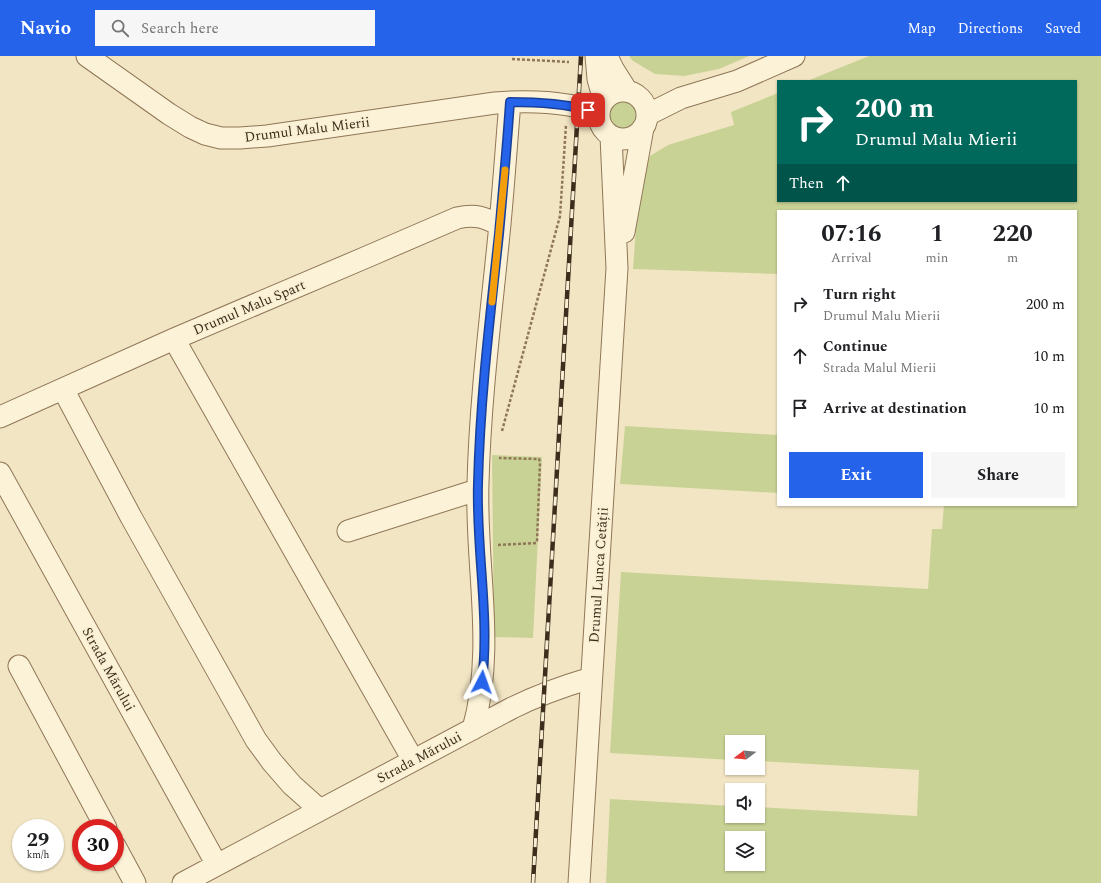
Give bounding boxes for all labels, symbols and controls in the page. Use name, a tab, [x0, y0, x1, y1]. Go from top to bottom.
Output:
search box	[95, 10, 375, 46]
text: Navio	[20, 14, 71, 43]
icon: search	[109, 17, 131, 39]
text: Search here	[141, 17, 219, 40]
text: Map	[908, 18, 936, 39]
text: Directions	[958, 18, 1023, 39]
text: Saved	[1045, 18, 1081, 39]
text: 200 m	[855, 87, 934, 130]
pin	[571, 93, 605, 127]
icon: right	[789, 96, 841, 148]
icon: arrive	[577, 99, 599, 121]
street label: Drumul Malu Mierii	[243, 111, 371, 148]
text: Drumul Malu Mierii	[855, 126, 1017, 153]
text: Then	[789, 172, 824, 195]
icon: ahead	[832, 172, 854, 194]
text: 07:16	[821, 216, 881, 252]
text: 1	[930, 216, 944, 252]
text: 220	[992, 216, 1033, 252]
text: Arrival	[831, 248, 872, 268]
text: min	[926, 248, 948, 268]
text: m	[1007, 248, 1018, 268]
street label: Drumul Malu Spart	[190, 274, 309, 341]
text: Turn right	[823, 283, 896, 306]
icon: right	[789, 293, 811, 315]
text: 200 m	[1026, 293, 1065, 316]
text: Drumul Malu Mierii	[823, 306, 940, 326]
text: Continue	[823, 335, 888, 358]
icon: ahead	[789, 345, 811, 367]
text: 10 m	[1033, 345, 1065, 368]
text: Strada Malul Mierii	[823, 358, 936, 378]
icon: arrive	[789, 397, 811, 419]
text: Arrive at destination	[823, 397, 967, 420]
text: 10 m	[1033, 397, 1065, 420]
button: Exit	[789, 452, 923, 498]
button: Share	[931, 452, 1065, 498]
street label: Drumul Lunca Cetății	[583, 506, 614, 644]
street label: Strada Mărului	[77, 623, 140, 715]
position arrow	[461, 661, 503, 703]
street label: Strada Mărului	[373, 726, 465, 789]
north arrow	[725, 735, 765, 775]
map controls	[725, 735, 765, 871]
button: sound	[725, 783, 765, 823]
speed limit sign: 30	[72, 819, 124, 871]
text: 29	[27, 825, 49, 855]
button: layers	[725, 831, 765, 871]
text: km/h	[27, 847, 49, 863]

